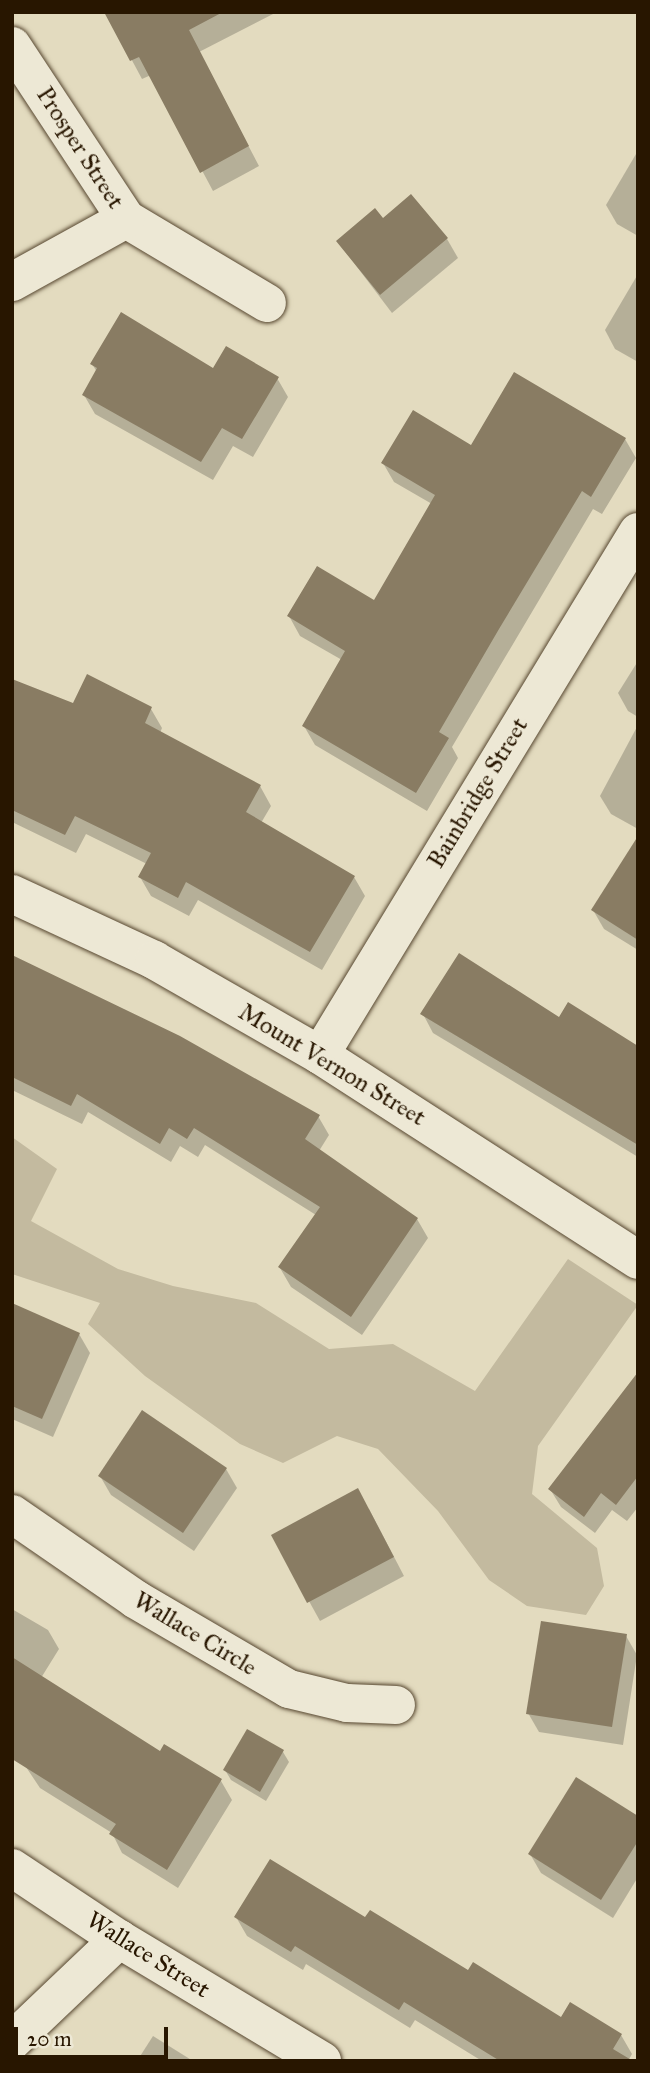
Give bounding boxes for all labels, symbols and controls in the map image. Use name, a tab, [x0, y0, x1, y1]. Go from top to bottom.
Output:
street label: Prosper Street	[30, 82, 130, 214]
street label: Bainbridge Street	[422, 712, 534, 874]
street label: Mount Vernon Street	[233, 998, 431, 1132]
street label: Wallace Circle	[128, 1586, 262, 1682]
street label: Wallace Street	[81, 1906, 215, 2004]
scale bar	[18, 2014, 172, 2058]
text: 20 m	[27, 2026, 72, 2052]

